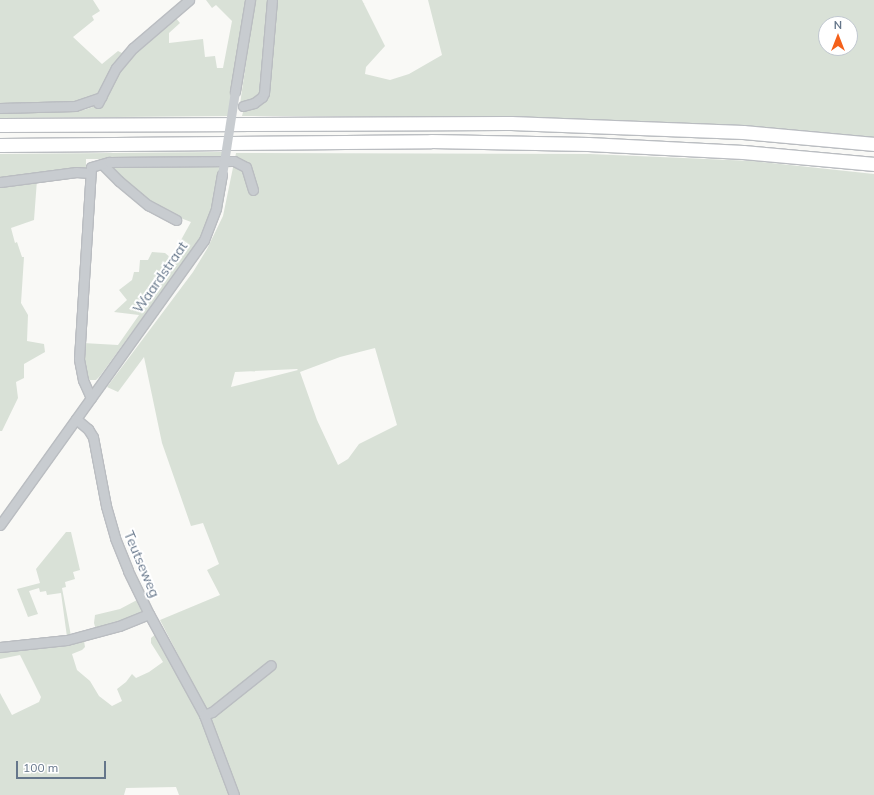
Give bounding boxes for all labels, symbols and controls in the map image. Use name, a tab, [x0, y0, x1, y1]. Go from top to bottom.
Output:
north arrow	[818, 16, 858, 56]
text: N	[834, 18, 842, 32]
street label: Waardstraat	[129, 238, 191, 316]
street label: Teutseweg	[120, 528, 164, 600]
scale bar	[18, 753, 108, 779]
text: 100 m	[23, 760, 58, 775]

